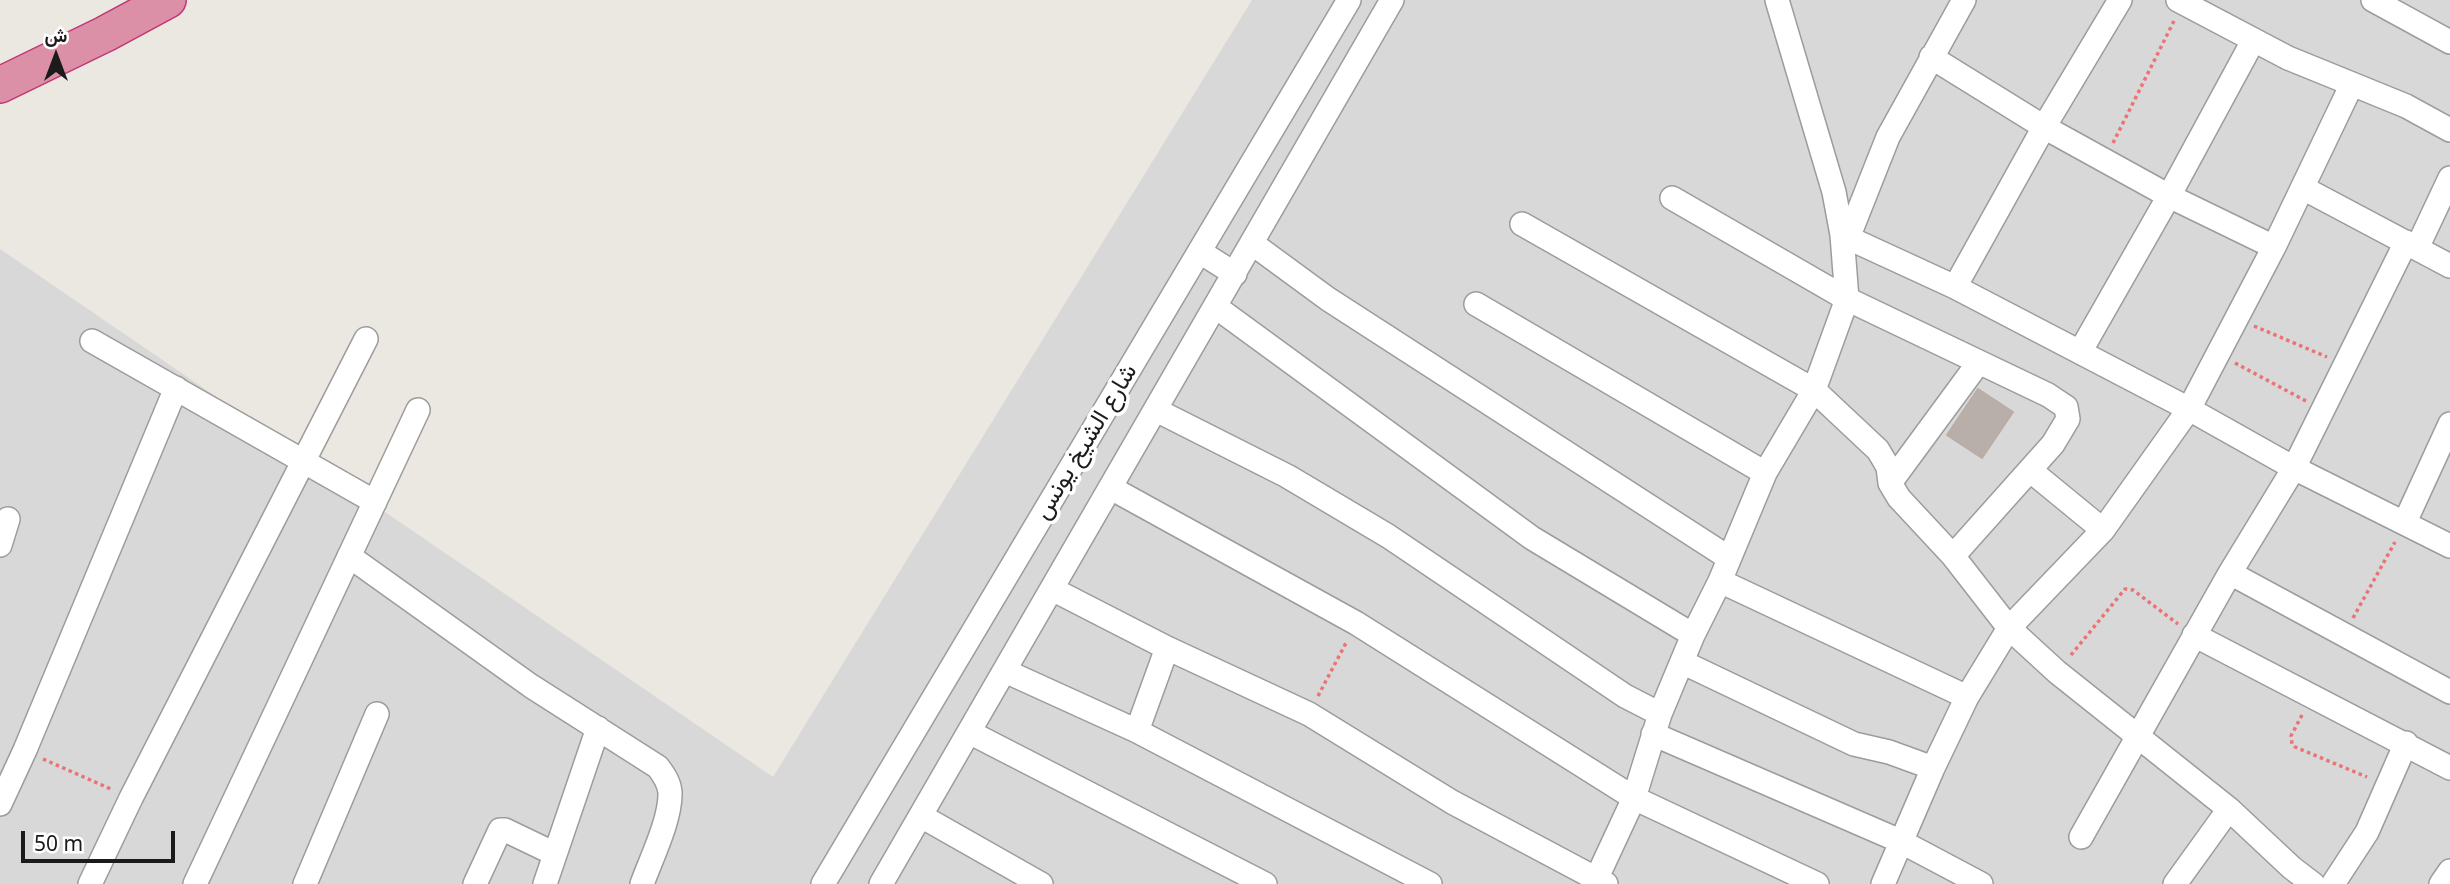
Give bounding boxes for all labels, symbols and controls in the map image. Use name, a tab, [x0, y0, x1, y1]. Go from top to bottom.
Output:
north arrow	[21, 21, 91, 91]
text: ش	[45, 22, 67, 48]
street label: شارع الشيخ يونس	[1028, 359, 1144, 525]
scale bar	[24, 818, 178, 862]
text: 50 m	[34, 829, 83, 857]

